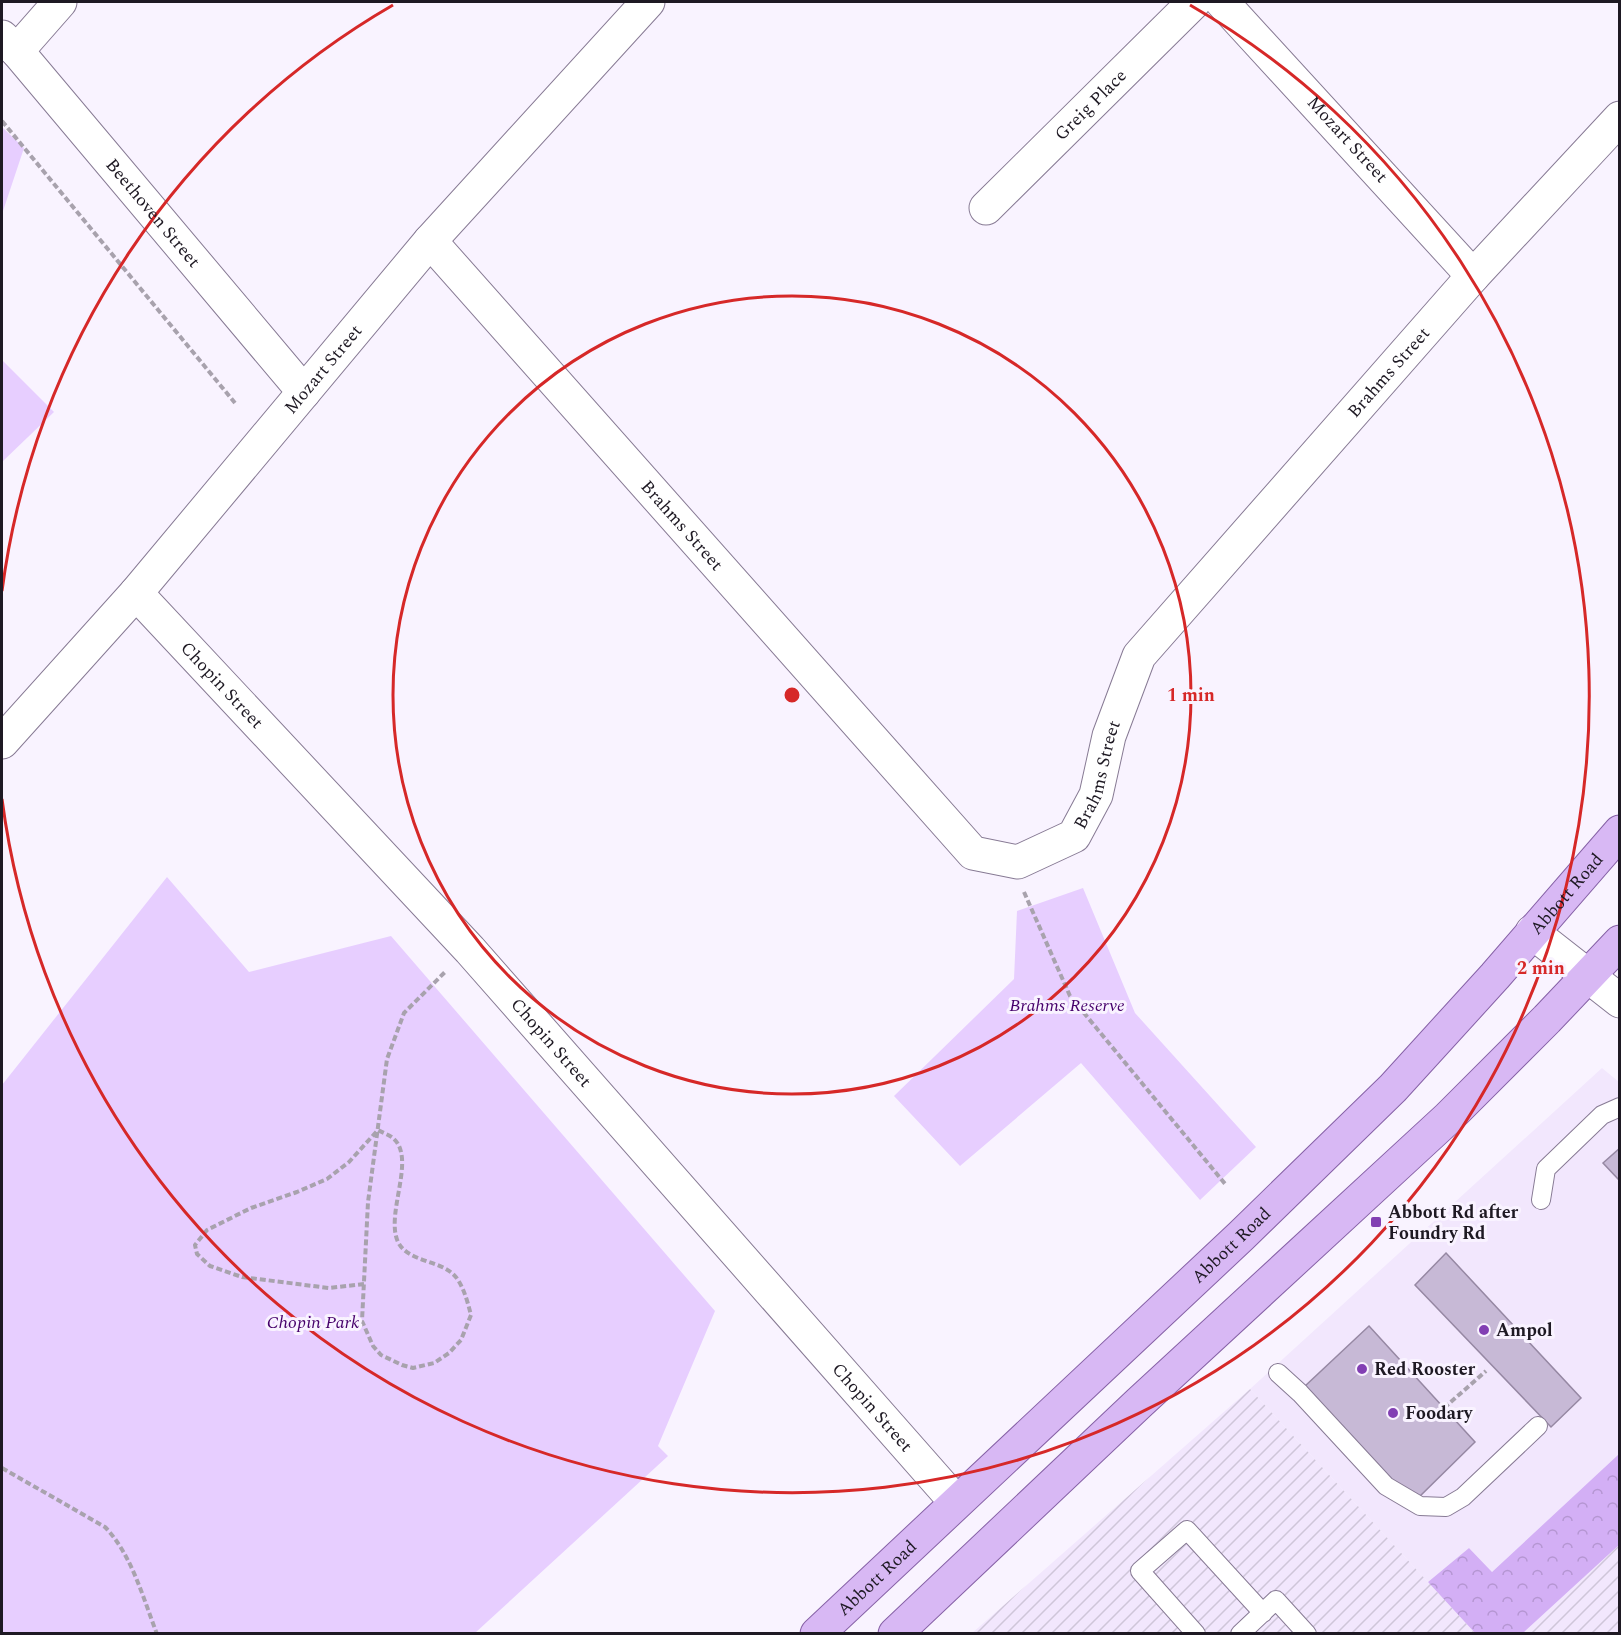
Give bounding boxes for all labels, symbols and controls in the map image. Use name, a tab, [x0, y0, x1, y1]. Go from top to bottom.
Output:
street label: Greig Place	[1048, 62, 1133, 147]
street label: Mozart Street	[1301, 90, 1395, 189]
street label: Beethoven Street	[99, 152, 207, 273]
street label: Mozart Street	[277, 318, 368, 420]
street label: Brahms Street	[1341, 321, 1436, 424]
street label: Brahms Street	[634, 474, 730, 577]
street label: Chopin Street	[174, 635, 270, 735]
text: 1 min	[1167, 682, 1215, 709]
centre of rings	[782, 685, 802, 705]
street label: Brahms Street	[1067, 716, 1127, 834]
street label: Abbott Road	[1523, 847, 1610, 941]
text: 2 min	[1517, 955, 1565, 982]
street label: Chopin Street	[504, 992, 598, 1093]
park label: Brahms Reserve	[1009, 992, 1125, 1019]
place label: Abbott Rd after Foundry Rd	[1388, 1199, 1519, 1247]
street label: Abbott Road	[1185, 1201, 1277, 1290]
marker: Abbott Rd after Foundry Rd	[1369, 1215, 1383, 1229]
park label: Chopin Park	[267, 1309, 360, 1336]
place label: Ampol	[1496, 1317, 1553, 1344]
marker: Ampol	[1477, 1323, 1491, 1337]
street label: Chopin Street	[826, 1356, 919, 1458]
place label: Red Rooster	[1374, 1356, 1476, 1383]
marker: Red Rooster	[1355, 1362, 1369, 1376]
place label: Foodary	[1405, 1400, 1474, 1427]
marker: Foodary	[1386, 1406, 1400, 1420]
street label: Abbott Road	[831, 1534, 923, 1622]

